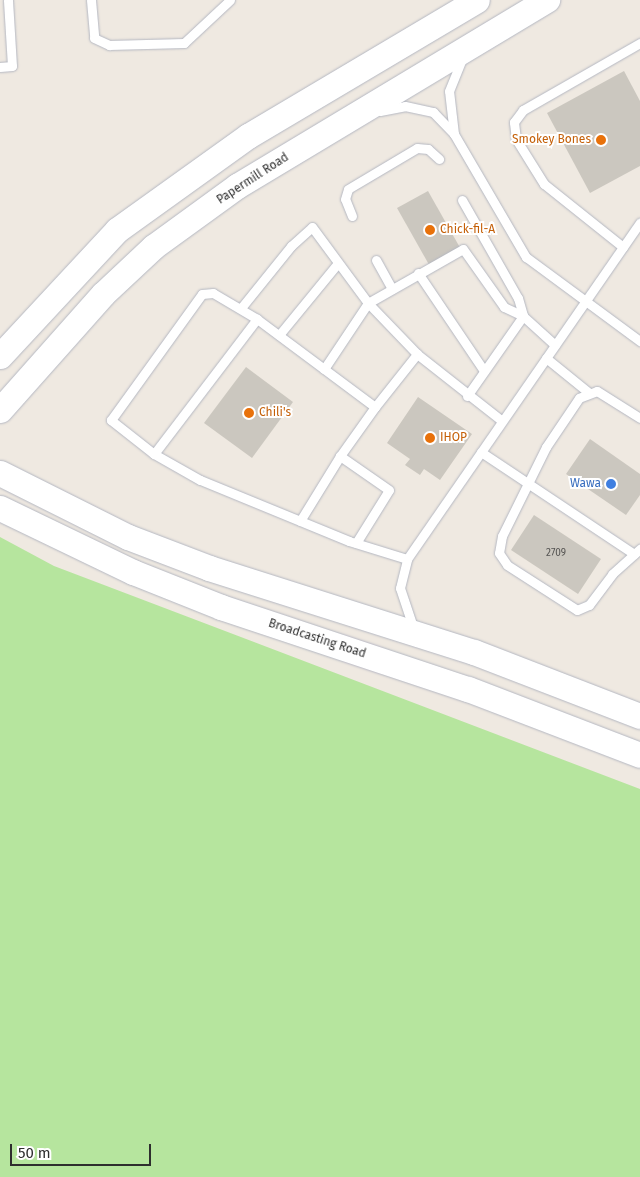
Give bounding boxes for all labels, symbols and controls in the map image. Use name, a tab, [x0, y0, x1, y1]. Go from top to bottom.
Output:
place label: Smokey Bones	[512, 133, 591, 147]
marker: Smokey Bones	[595, 134, 607, 146]
street label: Papermill Road	[214, 150, 292, 208]
place label: Chick-fil-A	[440, 223, 495, 237]
marker: Chick-fil-A	[424, 224, 436, 236]
place label: Chili's	[259, 406, 291, 420]
marker: Chili's	[243, 407, 255, 419]
place label: IHOP	[440, 431, 467, 445]
marker: IHOP	[424, 432, 436, 444]
place label: Wawa	[570, 477, 601, 491]
marker: Wawa	[605, 478, 617, 490]
house number: 2709	[546, 548, 566, 560]
street label: Broadcasting Road	[266, 616, 368, 662]
scale bar	[12, 1134, 154, 1166]
text: 50 m	[18, 1144, 51, 1162]

